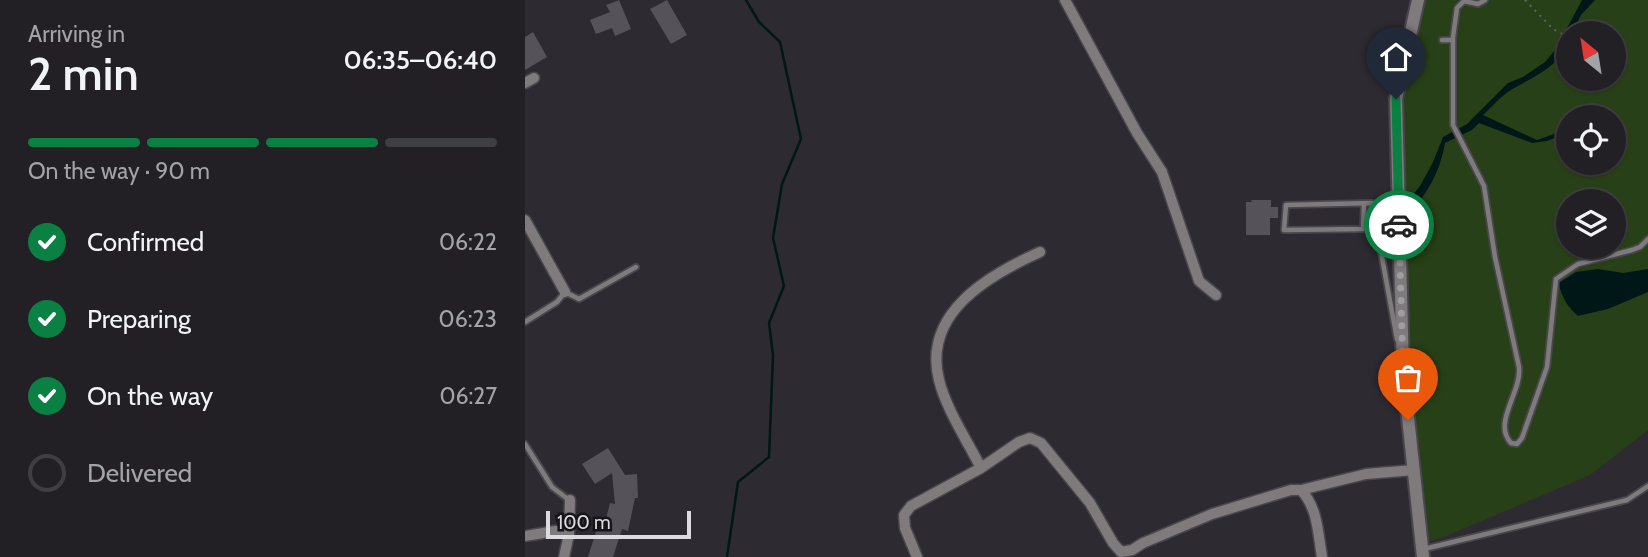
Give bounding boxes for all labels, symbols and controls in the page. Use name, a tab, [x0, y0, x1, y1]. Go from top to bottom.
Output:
text: Arriving in	[28, 20, 125, 48]
north arrow	[1556, 21, 1626, 91]
map controls	[1556, 21, 1626, 259]
pin	[1366, 27, 1426, 99]
icon: home	[1377, 38, 1415, 76]
text: 06:35–06:40	[343, 44, 497, 76]
text: 2 min	[28, 46, 139, 102]
button: locate	[1556, 105, 1626, 175]
text: On the way · 90 m	[28, 157, 210, 185]
button: layers	[1556, 189, 1626, 259]
courier	[1364, 190, 1434, 260]
icon: car	[1380, 206, 1418, 244]
icon: check	[28, 223, 66, 261]
text: Confirmed	[87, 226, 204, 258]
text: 06:22	[439, 228, 497, 256]
icon: check	[28, 300, 66, 338]
text: Preparing	[87, 303, 191, 335]
text: 06:23	[439, 305, 497, 333]
pin	[1378, 348, 1438, 420]
icon: bag	[1389, 359, 1427, 397]
icon: check	[28, 377, 66, 415]
text: On the way	[87, 380, 213, 412]
text: 06:27	[439, 382, 497, 410]
text: Delivered	[87, 457, 192, 489]
scale bar	[546, 508, 691, 540]
text: 100 m	[557, 511, 611, 534]

